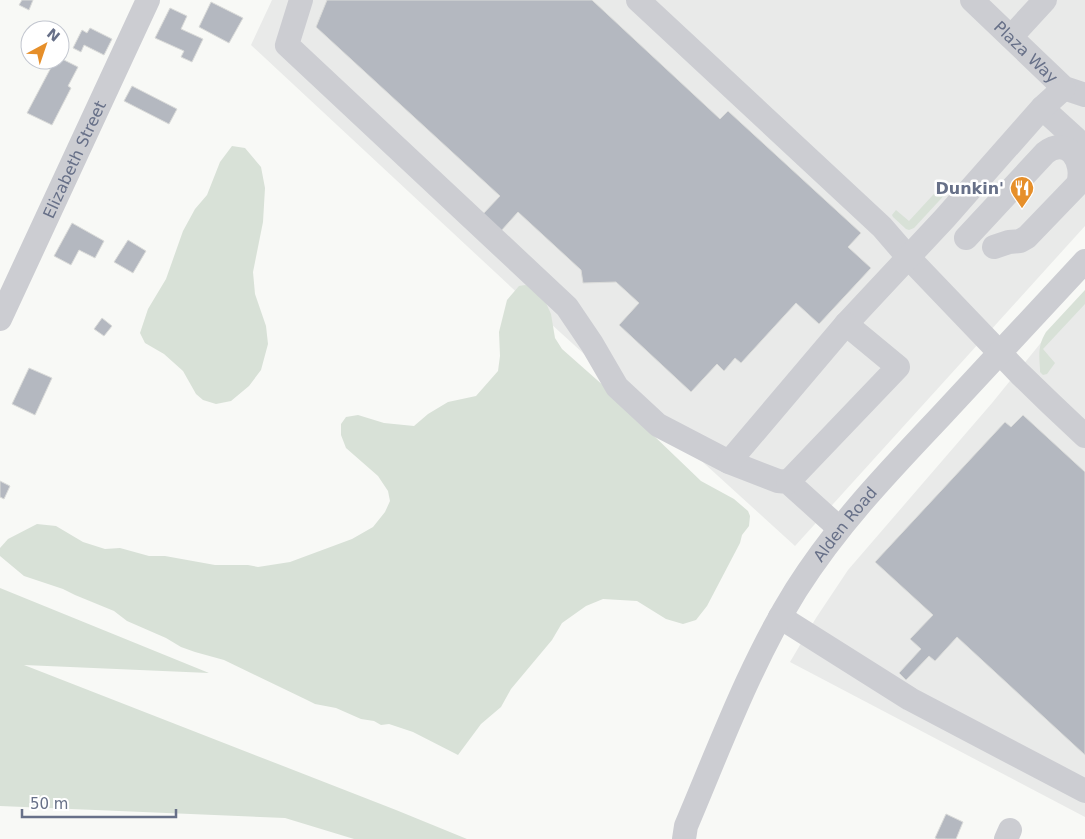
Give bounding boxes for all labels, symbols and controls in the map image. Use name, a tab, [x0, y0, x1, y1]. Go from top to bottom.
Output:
street label: Plaza Way	[990, 17, 1062, 87]
north arrow	[20, 20, 70, 70]
text: N	[44, 25, 63, 45]
street label: Elizabeth Street	[39, 98, 109, 221]
restaurant icon: Dunkin'	[1009, 175, 1035, 209]
place label: Dunkin'	[936, 179, 1004, 198]
street label: Alden Road	[809, 483, 881, 565]
scale bar	[22, 786, 176, 818]
text: 50 m	[30, 795, 68, 813]

